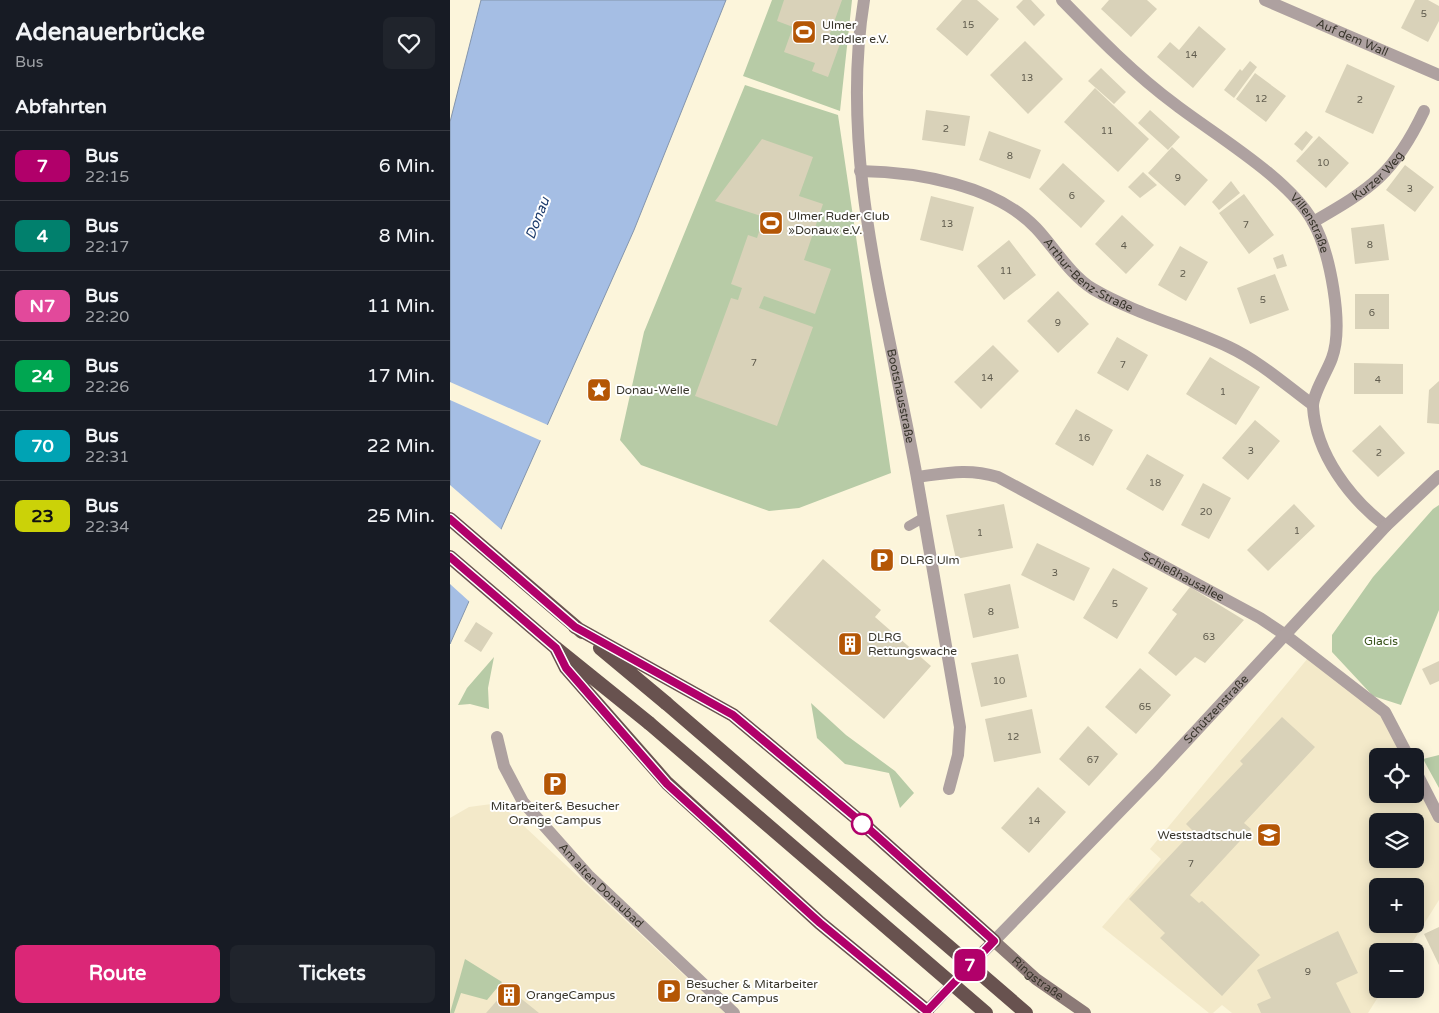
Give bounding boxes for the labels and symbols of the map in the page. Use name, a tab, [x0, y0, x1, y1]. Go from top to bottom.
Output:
house number: 5	[1421, 8, 1427, 20]
street label: Auf dem Wall	[1314, 16, 1390, 59]
place label: Ulmer Paddler e.V.	[822, 18, 889, 46]
sports icon: Ulmer Paddler e.V.	[791, 19, 817, 45]
house number: 15	[962, 19, 974, 31]
house number: 14	[1185, 49, 1197, 61]
house number: 13	[1021, 72, 1033, 84]
house number: 12	[1255, 93, 1267, 105]
house number: 2	[1357, 94, 1363, 106]
house number: 2	[943, 123, 949, 135]
house number: 11	[1101, 125, 1113, 137]
street label: Kurzer Weg	[1349, 148, 1406, 204]
house number: 8	[1007, 150, 1013, 162]
house number: 10	[1317, 157, 1329, 169]
house number: 9	[1175, 172, 1181, 184]
house number: 3	[1407, 183, 1413, 195]
house number: 6	[1069, 190, 1075, 202]
street label: Villenstraße	[1287, 190, 1332, 255]
water label: Donau	[522, 193, 554, 242]
place label: Ulmer Ruder Club »Donau« e.V.	[788, 209, 890, 237]
sports icon: Ulmer Ruder Club »Donau« e.V.	[758, 210, 784, 236]
house number: 13	[941, 218, 953, 230]
house number: 7	[1243, 219, 1249, 231]
street label: Arthur-Benz-Straße	[1041, 235, 1135, 315]
house number: 8	[1367, 239, 1373, 251]
house number: 4	[1121, 240, 1127, 252]
house number: 11	[1000, 265, 1012, 277]
house number: 2	[1180, 268, 1186, 280]
house number: 5	[1260, 294, 1266, 306]
house number: 6	[1369, 307, 1375, 319]
house number: 9	[1055, 317, 1061, 329]
street label: Bootshausstraße	[884, 347, 917, 445]
house number: 7	[751, 357, 757, 369]
house number: 7	[1120, 359, 1126, 371]
house number: 14	[981, 372, 993, 384]
house number: 4	[1375, 374, 1381, 386]
place icon: Donau-Welle	[586, 377, 612, 403]
place label: Donau-Welle	[616, 383, 690, 397]
house number: 1	[1220, 386, 1226, 398]
house number: 16	[1078, 432, 1090, 444]
house number: 3	[1248, 445, 1254, 457]
house number: 2	[1376, 447, 1382, 459]
house number: 18	[1149, 477, 1161, 489]
house number: 20	[1200, 506, 1212, 518]
house number: 1	[1294, 525, 1300, 537]
house number: 1	[977, 527, 983, 539]
parking icon: DLRG Ulm	[869, 547, 895, 573]
street label: Schießhausallee	[1139, 549, 1227, 605]
place label: DLRG Ulm	[900, 553, 960, 567]
house number: 3	[1052, 567, 1058, 579]
house number: 5	[1112, 598, 1118, 610]
house number: 8	[988, 606, 994, 618]
place label: DLRG Rettungswache	[868, 630, 957, 658]
building icon: DLRG Rettungswache	[837, 631, 863, 657]
house number: 63	[1203, 631, 1215, 643]
park label: Glacis	[1364, 634, 1398, 648]
street label: Schützenstraße	[1181, 672, 1252, 747]
house number: 10	[993, 675, 1005, 687]
house number: 65	[1139, 701, 1151, 713]
house number: 12	[1007, 731, 1019, 743]
house number: 67	[1087, 754, 1099, 766]
parking icon: Mitarbeiter& Besucher Orange Campus	[542, 771, 568, 797]
place label: Mitarbeiter& Besucher Orange Campus	[491, 799, 620, 827]
unlabelled marker	[851, 813, 873, 835]
house number: 14	[1028, 815, 1040, 827]
school or university icon: Weststadtschule	[1256, 822, 1282, 848]
place label: Weststadtschule	[1158, 828, 1252, 842]
street label: Am alten Donaubad	[556, 840, 646, 931]
house number: 7	[1188, 858, 1194, 870]
line badge: 7	[954, 949, 986, 981]
street label: Ringstraße	[1009, 954, 1067, 1003]
house number: 9	[1305, 966, 1311, 978]
place label: Besucher & Mitarbeiter Orange Campus	[686, 977, 818, 1005]
parking icon: Besucher & Mitarbeiter Orange Campus	[656, 978, 682, 1004]
building icon: OrangeCampus	[496, 982, 522, 1008]
place label: OrangeCampus	[526, 988, 616, 1002]

